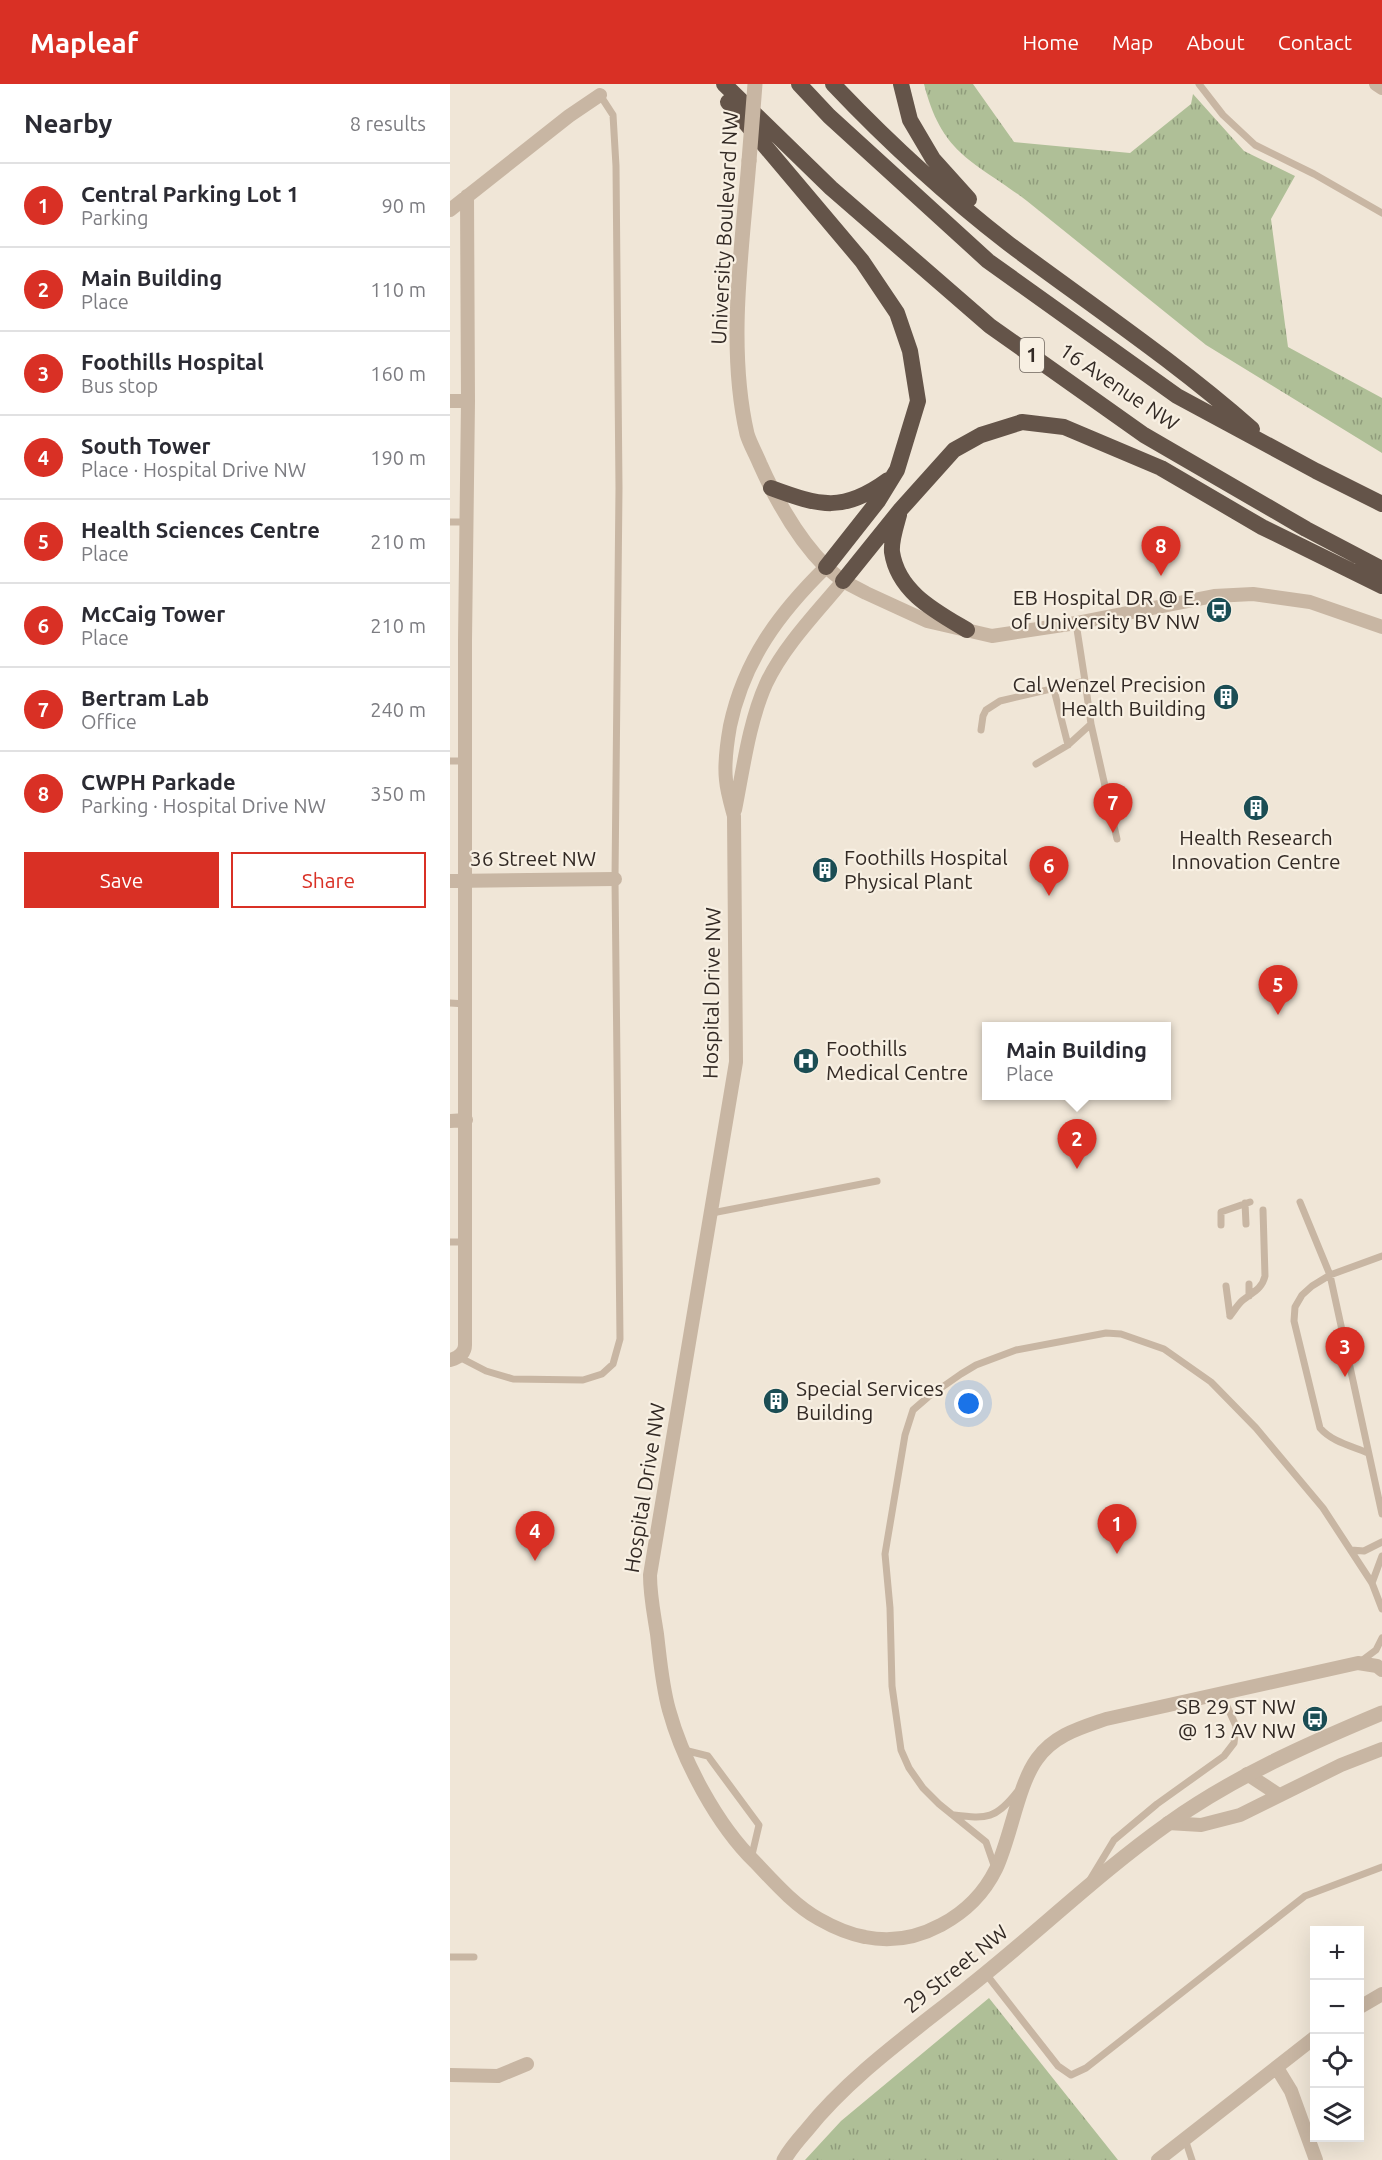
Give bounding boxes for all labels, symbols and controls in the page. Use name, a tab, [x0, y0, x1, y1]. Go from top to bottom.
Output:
text: Mapleaf	[30, 27, 138, 58]
text: Home	[1022, 30, 1079, 54]
text: Map	[1112, 30, 1153, 54]
text: About	[1186, 30, 1245, 54]
text: Contact	[1278, 30, 1352, 54]
text: Nearby	[24, 109, 112, 138]
street label: University Boulevard NW	[706, 111, 742, 345]
text: 8 results	[350, 112, 426, 135]
text: Central Parking Lot 1	[81, 181, 299, 206]
text: 1	[38, 194, 49, 217]
text: 90 m	[382, 194, 426, 217]
text: Parking	[81, 206, 149, 229]
text: Main Building	[81, 265, 222, 290]
text: 2	[38, 278, 49, 301]
text: 110 m	[370, 278, 426, 301]
text: Place	[81, 290, 129, 313]
road number: 1	[1020, 338, 1044, 372]
street label: 16 Avenue NW	[1055, 338, 1184, 435]
text: Foothills Hospital	[81, 349, 264, 374]
text: 3	[38, 362, 49, 385]
text: 160 m	[370, 362, 426, 385]
text: Bus stop	[81, 374, 158, 397]
text: South Tower	[81, 433, 211, 458]
text: 4	[38, 446, 49, 469]
text: 190 m	[370, 446, 426, 469]
text: Place · Hospital Drive NW	[81, 458, 306, 481]
text: Health Sciences Centre	[81, 517, 320, 542]
pin: 8	[1142, 526, 1180, 576]
text: 5	[38, 530, 49, 553]
text: 210 m	[370, 530, 426, 553]
text: Place	[81, 542, 129, 565]
place label: EB Hospital DR @ E. of University BV NW	[1011, 585, 1200, 633]
bus stop icon: EB Hospital DR @ E. of University BV NW	[1204, 595, 1234, 625]
text: McCaig Tower	[81, 601, 225, 626]
text: 6	[38, 614, 49, 637]
text: 210 m	[370, 614, 426, 637]
text: Place	[81, 626, 129, 649]
place label: Cal Wenzel Precision Health Building	[1012, 672, 1206, 720]
building icon: Cal Wenzel Precision Health Building	[1211, 682, 1241, 712]
text: Bertram Lab	[81, 685, 209, 710]
text: 7	[38, 698, 49, 721]
text: 240 m	[370, 698, 426, 721]
text: Office	[81, 710, 137, 733]
text: CWPH Parkade	[81, 769, 236, 794]
text: 8	[38, 782, 49, 805]
text: 350 m	[370, 782, 426, 805]
pin: 7	[1094, 784, 1132, 833]
building icon: Health Research Innovation Centre	[1241, 793, 1271, 823]
text: Parking · Hospital Drive NW	[81, 794, 326, 817]
place label: Health Research Innovation Centre	[1171, 825, 1341, 873]
place label: Foothills Hospital Physical Plant	[844, 845, 1008, 893]
street label: 36 Street NW	[470, 846, 596, 870]
pin: 6	[1030, 846, 1068, 896]
button: Save	[24, 852, 219, 908]
button: Share	[231, 852, 426, 908]
building icon: Foothills Hospital Physical Plant	[810, 855, 840, 885]
street label: Hospital Drive NW	[698, 907, 724, 1079]
pin: 5	[1258, 966, 1298, 1015]
popup	[982, 1022, 1171, 1100]
place label: Foothills Medical Centre	[826, 1036, 968, 1084]
text: Main Building	[1006, 1037, 1147, 1062]
hospital icon: Foothills Medical Centre	[791, 1046, 821, 1076]
text: Place	[1006, 1062, 1054, 1085]
pin: 2	[1058, 1120, 1096, 1169]
pin: 3	[1326, 1328, 1364, 1377]
place label: Special Services Building	[796, 1376, 944, 1424]
building icon: Special Services Building	[761, 1386, 791, 1416]
your location	[954, 1389, 983, 1418]
street label: Hospital Drive NW	[619, 1401, 669, 1574]
pin: 1	[1098, 1504, 1136, 1554]
pin: 4	[516, 1512, 554, 1561]
place label: SB 29 ST NW @ 13 AV NW	[1177, 1694, 1296, 1742]
bus stop icon: SB 29 ST NW @ 13 AV NW	[1300, 1704, 1330, 1734]
street label: 29 Street NW	[899, 1919, 1012, 2017]
map controls	[1310, 1926, 1364, 2142]
button: +	[1310, 1926, 1364, 1980]
button: −	[1310, 1980, 1364, 2034]
button: locate	[1310, 2034, 1364, 2088]
button: layers	[1310, 2088, 1364, 2142]

